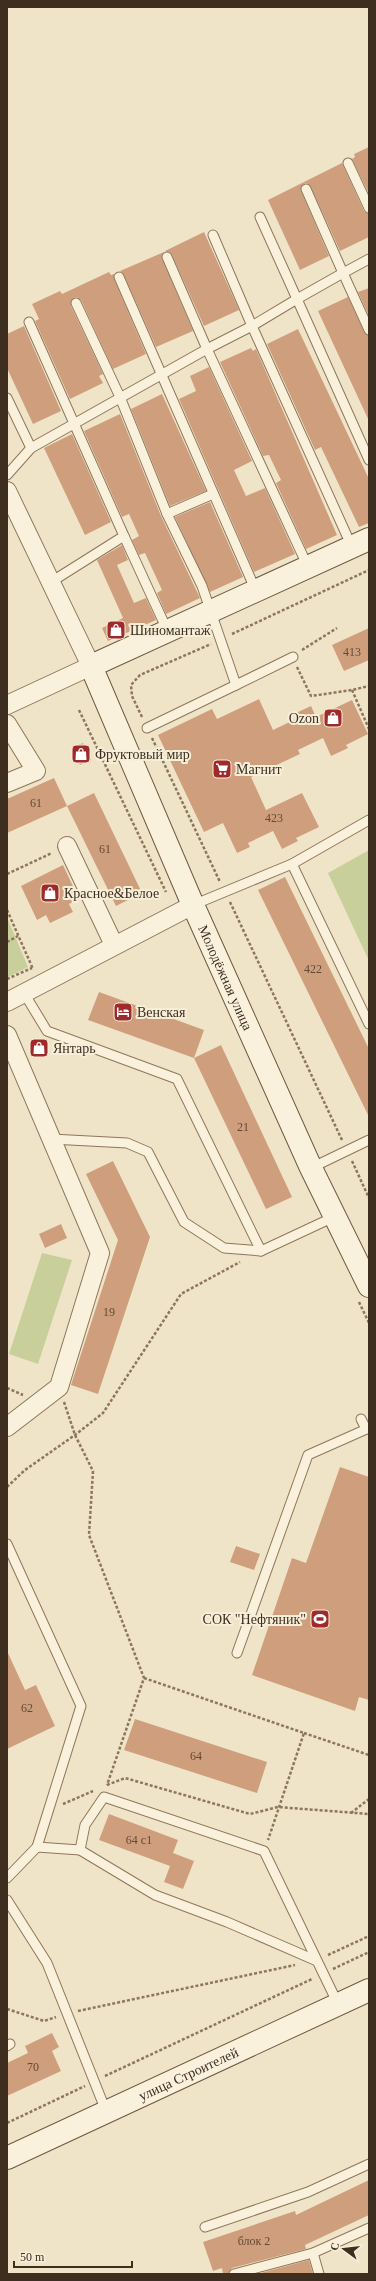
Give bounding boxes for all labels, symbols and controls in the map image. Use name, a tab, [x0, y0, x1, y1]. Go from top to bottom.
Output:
shop icon: Шиномантаж	[105, 619, 127, 641]
place label: Шиномантаж	[130, 623, 211, 638]
house number: 413	[343, 645, 361, 659]
shop icon: Ozon	[322, 707, 344, 729]
place label: Ozon	[289, 711, 319, 726]
shop icon: Фруктовый мир	[70, 743, 92, 765]
place label: Фруктовый мир	[95, 747, 190, 762]
supermarket icon: Магнит	[211, 758, 233, 780]
place label: Магнит	[236, 762, 282, 777]
house number: 61	[30, 796, 42, 810]
house number: 423	[265, 811, 283, 825]
house number: 61	[99, 842, 111, 856]
shop icon: Красное&Белое	[39, 882, 61, 904]
place label: Красное&Белое	[64, 886, 159, 901]
street label: Молодёжная улица	[195, 923, 256, 1033]
house number: 422	[304, 962, 322, 976]
hotel icon: Венская	[112, 1001, 134, 1023]
place label: Венская	[137, 1005, 186, 1020]
shop icon: Янтарь	[28, 1037, 50, 1059]
place label: Янтарь	[53, 1041, 96, 1056]
house number: 21	[237, 1120, 249, 1134]
house number: 19	[103, 1305, 115, 1319]
sports icon: СОК "Нефтяник"	[309, 1608, 331, 1630]
place label: СОК "Нефтяник"	[203, 1612, 306, 1627]
house number: 62	[21, 1701, 33, 1715]
house number: 64	[190, 1749, 202, 1763]
house number: 64 с1	[126, 1833, 152, 1847]
street label: улица Строителей	[136, 2044, 241, 2104]
house number: 70	[27, 2060, 39, 2074]
north arrow	[324, 2229, 364, 2269]
house number: блок 2	[238, 2234, 270, 2248]
text: С	[328, 2241, 341, 2252]
scale bar	[14, 2243, 132, 2269]
text: 50 m	[20, 2250, 45, 2264]

